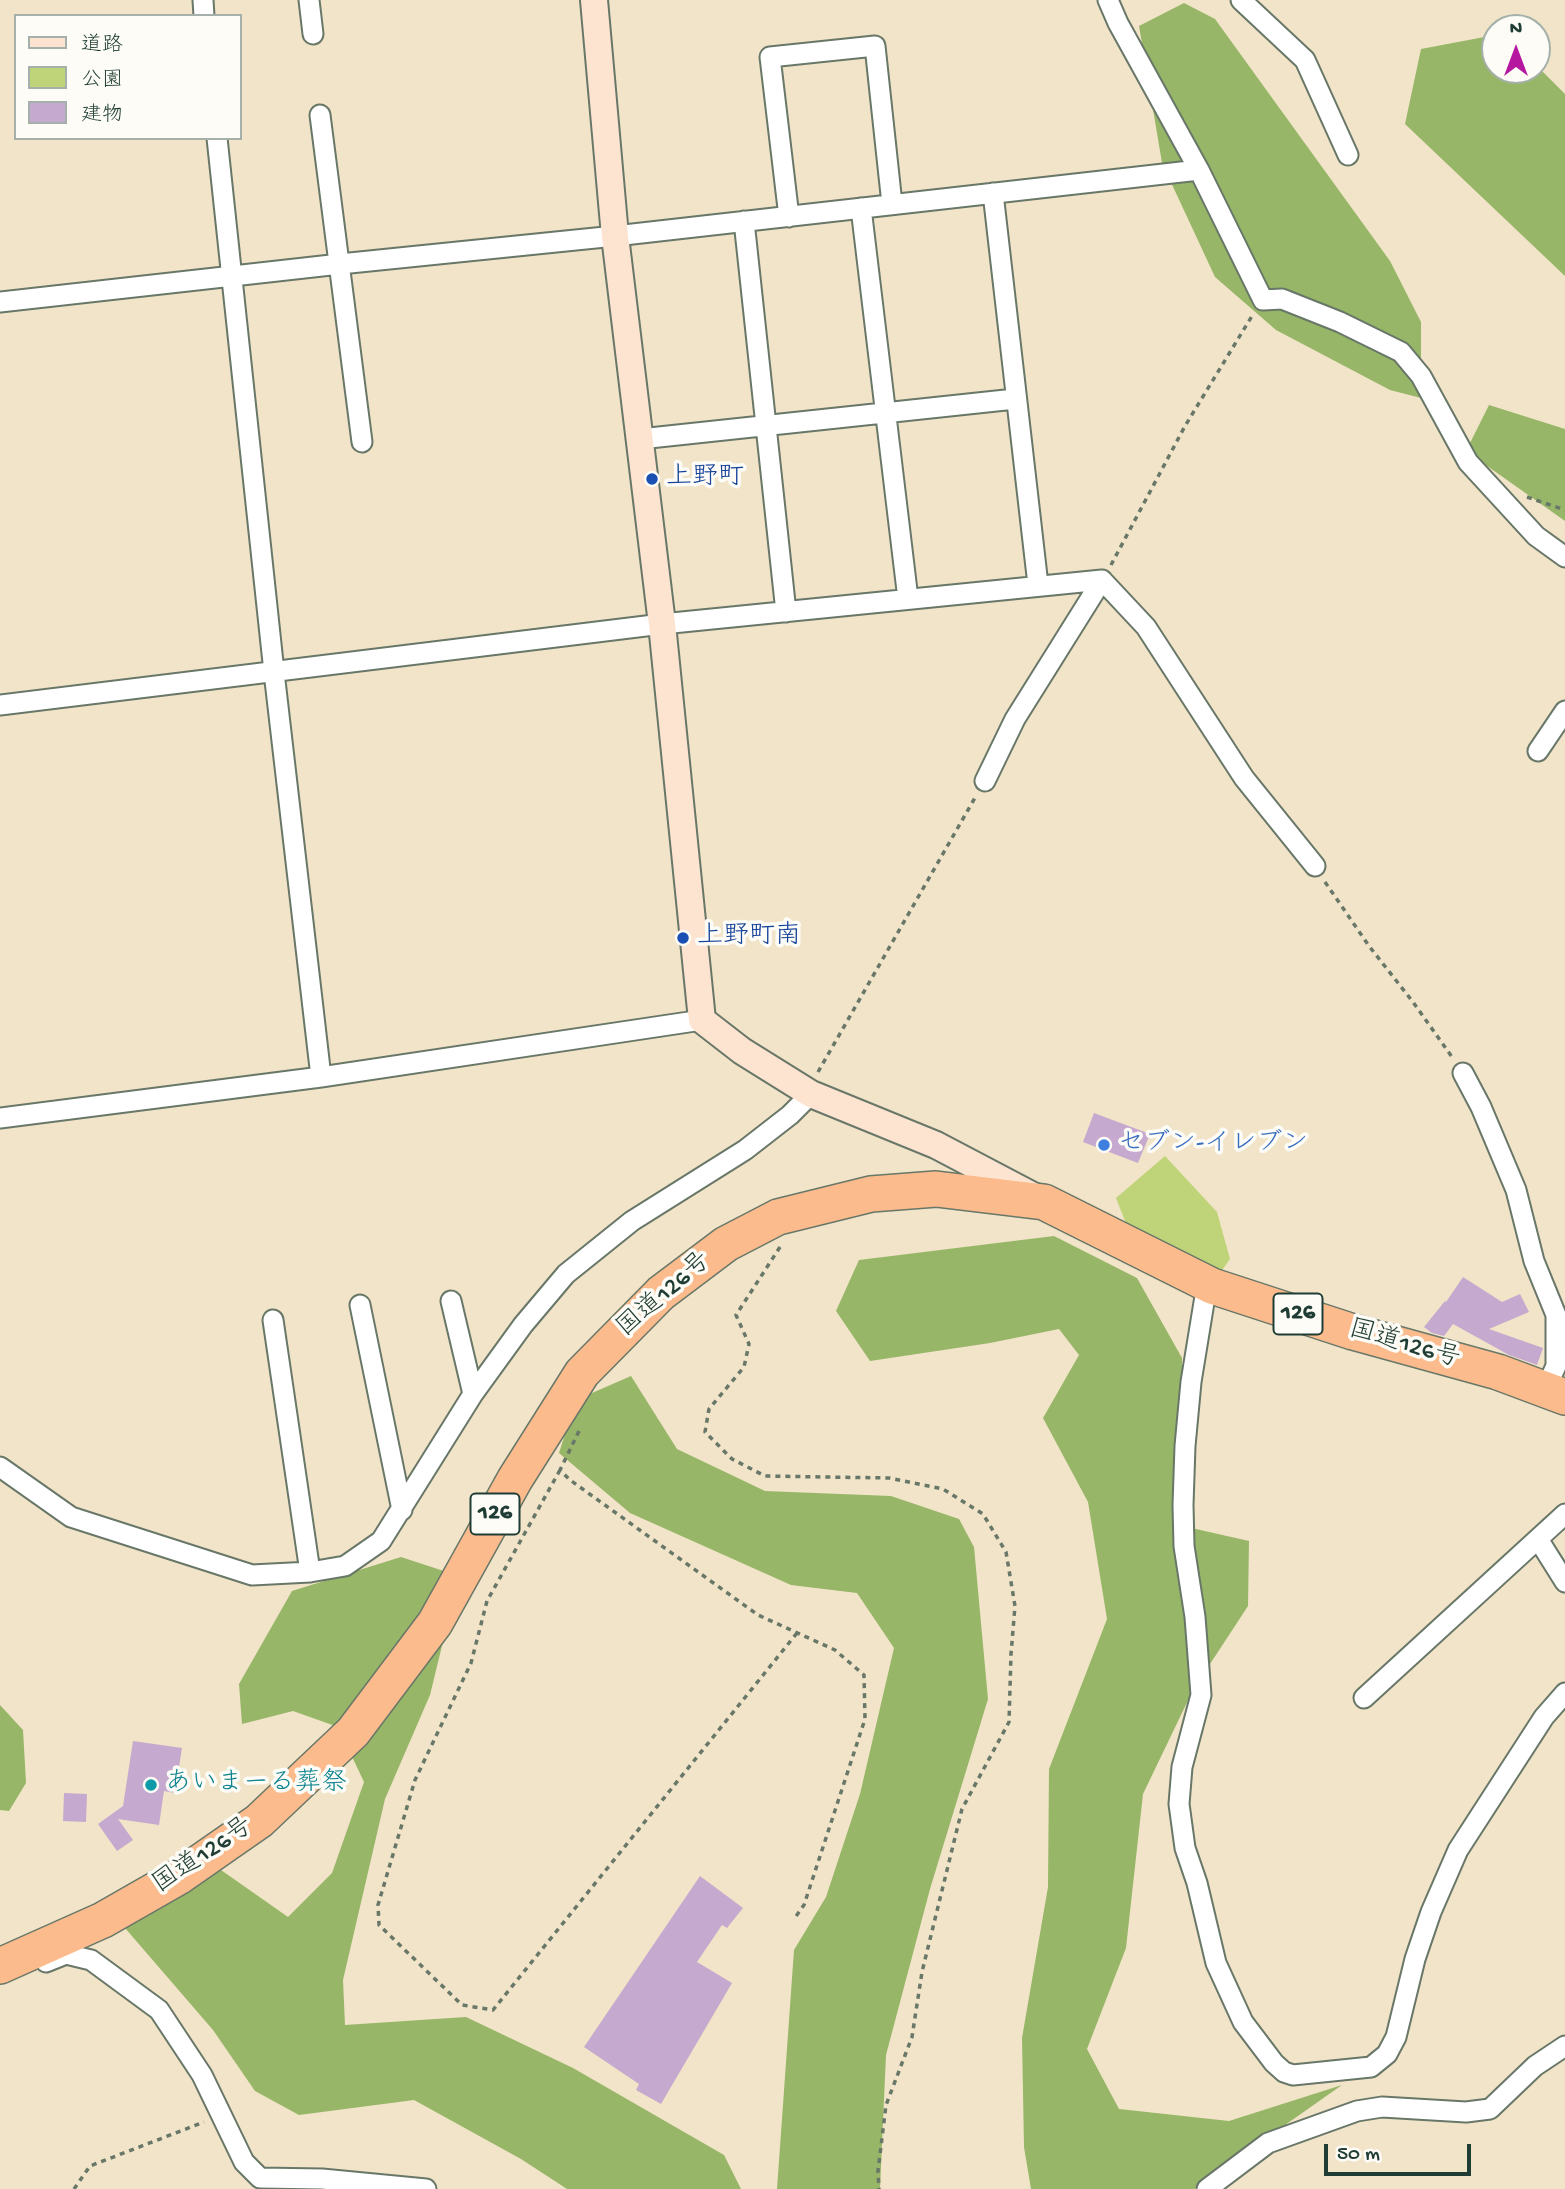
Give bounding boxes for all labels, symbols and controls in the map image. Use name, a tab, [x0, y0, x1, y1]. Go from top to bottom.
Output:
legend	[14, 14, 242, 140]
north arrow	[1481, 14, 1551, 84]
text: N	[1510, 18, 1522, 41]
text: 道路	[81, 34, 123, 59]
text: 公園	[81, 69, 123, 94]
text: 建物	[81, 104, 123, 129]
place label: 上野町	[666, 463, 744, 495]
marker: 上野町	[644, 471, 660, 487]
place label: 上野町南	[697, 922, 801, 954]
marker: 上野町南	[675, 930, 691, 946]
place label: セブン-イレブン	[1118, 1129, 1308, 1161]
marker: セブン-イレブン	[1096, 1137, 1112, 1153]
street label: 国道126号	[612, 1247, 718, 1345]
road number: 126	[1274, 1294, 1322, 1334]
street label: 国道126号	[1345, 1315, 1463, 1377]
road number: 126	[470, 1494, 520, 1534]
place label: あいまーる葬祭	[165, 1769, 347, 1801]
marker: あいまーる葬祭	[143, 1777, 159, 1793]
street label: 国道126号	[148, 1812, 260, 1902]
scale bar	[1327, 2130, 1474, 2174]
text: 50 m	[1337, 2143, 1380, 2168]

